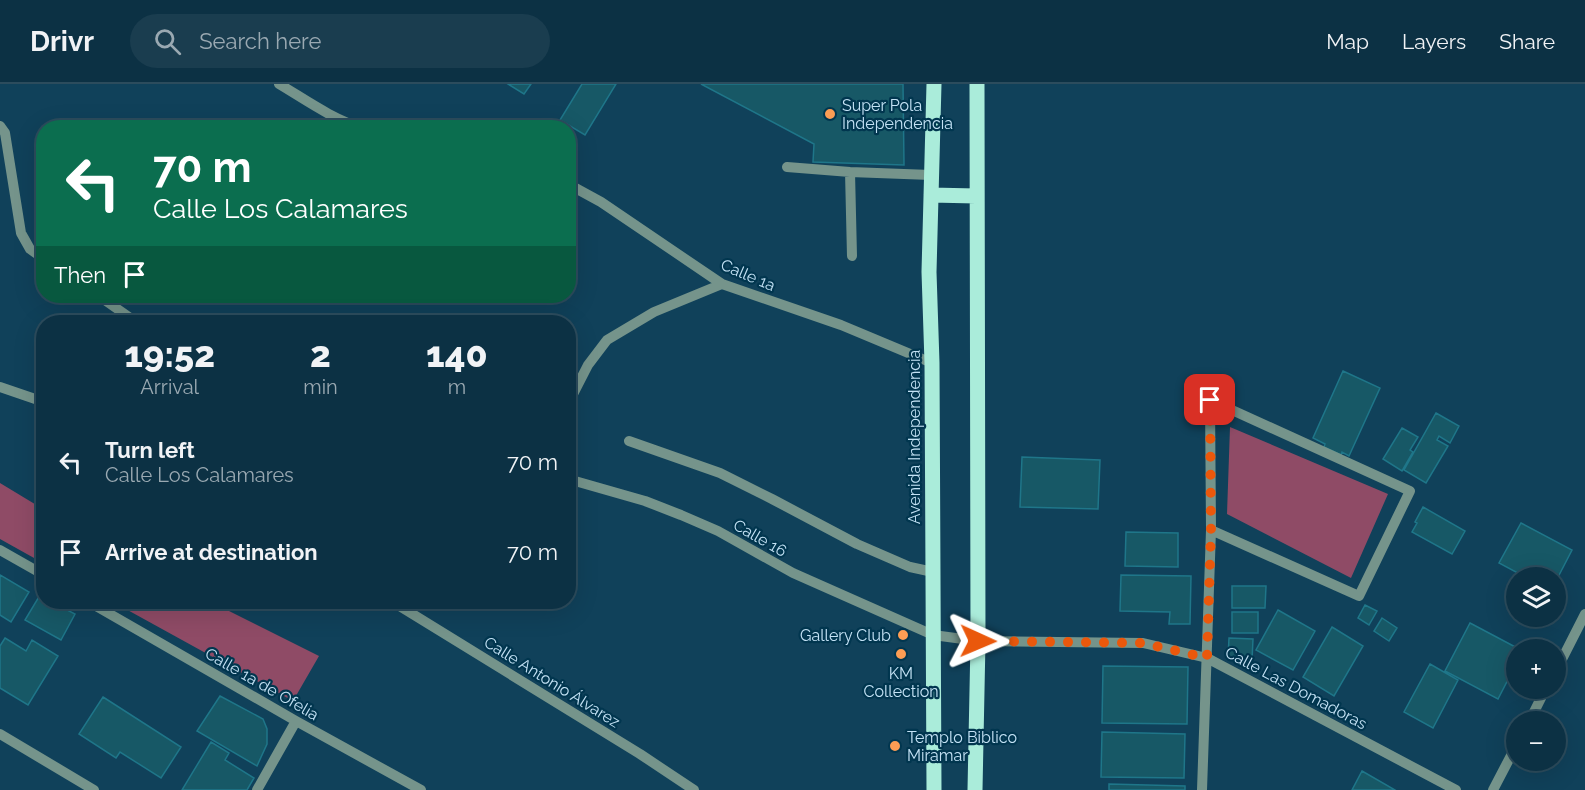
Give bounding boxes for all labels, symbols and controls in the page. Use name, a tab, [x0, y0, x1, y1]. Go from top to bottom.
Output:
search box	[130, 14, 550, 68]
text: Drivr	[30, 25, 94, 58]
icon: search	[151, 25, 184, 58]
text: Search here	[199, 28, 321, 54]
text: Map	[1326, 29, 1369, 54]
text: Layers	[1402, 29, 1466, 54]
text: Share	[1499, 29, 1555, 54]
place label: Super Pola Independencia	[842, 96, 953, 133]
marker: Super Pola Independencia	[823, 107, 837, 121]
text: 70 m	[153, 143, 252, 192]
icon: left	[54, 144, 132, 222]
text: Calle Los Calamares	[153, 193, 408, 224]
street label: Calle 1a	[718, 255, 778, 295]
icon: arrive	[118, 258, 151, 291]
text: Then	[54, 262, 106, 288]
text: 19:52	[124, 333, 215, 375]
text: 2	[310, 333, 331, 375]
text: 140	[426, 333, 488, 375]
street label: Avenida Independencia	[905, 350, 924, 524]
pin	[1184, 374, 1235, 425]
text: Arrival	[140, 375, 199, 399]
text: min	[303, 375, 338, 399]
text: m	[448, 375, 466, 399]
icon: arrive	[1193, 383, 1226, 416]
text: Turn left	[105, 437, 195, 463]
icon: left	[54, 446, 87, 479]
text: 70 m	[507, 449, 558, 475]
text: Calle Los Calamares	[105, 463, 294, 487]
street label: Calle 16	[730, 515, 790, 561]
icon: arrive	[54, 536, 87, 569]
text: Arrive at destination	[105, 539, 318, 565]
text: 70 m	[507, 539, 558, 565]
map controls	[1506, 567, 1566, 771]
button: layers	[1506, 567, 1566, 627]
position arrow	[946, 609, 1010, 673]
place label: Gallery Club	[800, 626, 891, 645]
marker: Gallery Club	[896, 628, 910, 642]
street label: Calle Antonio Álvarez	[481, 632, 624, 732]
button: +	[1506, 639, 1566, 699]
street label: Calle Las Domadoras	[1222, 643, 1370, 734]
street label: Calle 1a de Ofelia	[202, 644, 322, 724]
marker: KM Collection	[894, 647, 908, 661]
place label: KM Collection	[863, 664, 939, 701]
button: −	[1506, 711, 1566, 771]
place label: Templo Biblico Miramar	[907, 728, 1017, 765]
marker: Templo Biblico Miramar	[888, 739, 902, 753]

